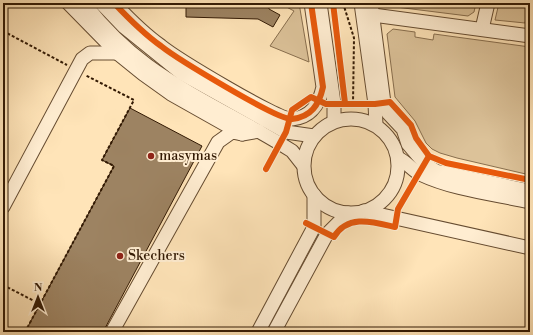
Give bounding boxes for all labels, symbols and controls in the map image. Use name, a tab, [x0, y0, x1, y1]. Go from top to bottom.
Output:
place label: masymas	[159, 147, 217, 165]
marker: masymas	[146, 151, 156, 161]
place label: Skechers	[128, 247, 185, 265]
marker: Skechers	[115, 251, 125, 261]
north arrow	[18, 277, 58, 317]
text: N	[34, 281, 43, 295]

